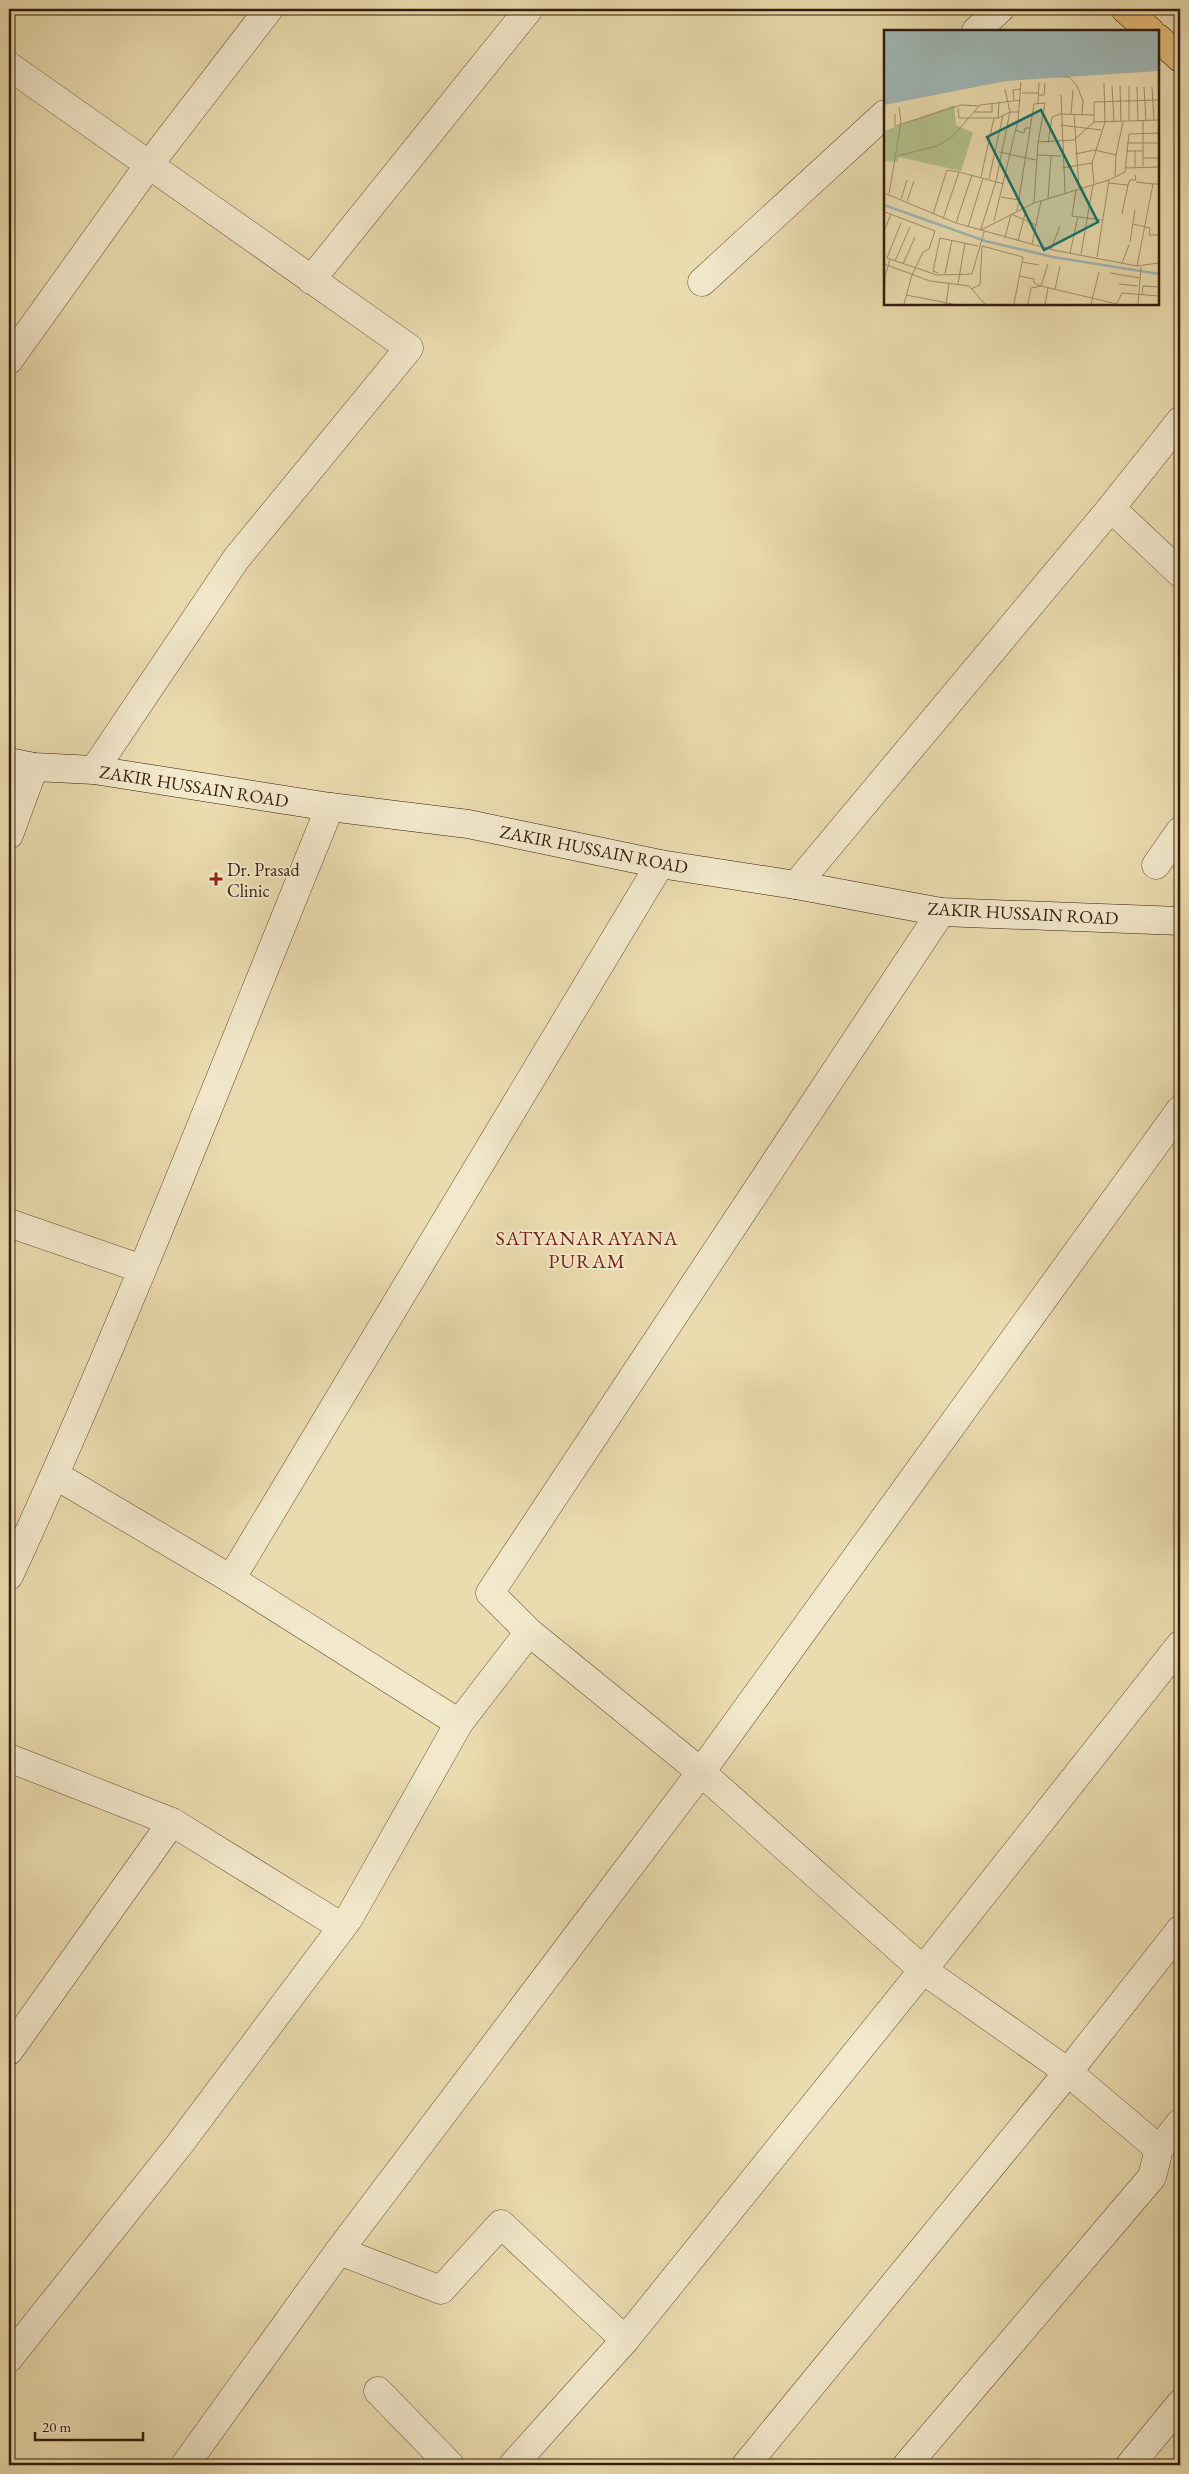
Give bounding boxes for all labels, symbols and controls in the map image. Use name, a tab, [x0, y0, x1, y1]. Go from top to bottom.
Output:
inset map	[884, 30, 1159, 305]
street label: ZAKIR HUSSAIN ROAD	[98, 760, 290, 812]
street label: ZAKIR HUSSAIN ROAD	[498, 819, 690, 879]
place label: Dr. Prasad Clinic	[227, 858, 300, 902]
marker: Dr. Prasad Clinic	[209, 872, 223, 886]
street label: ZAKIR HUSSAIN ROAD	[927, 897, 1119, 929]
district label: SATYANARAYANA PURAM	[495, 1225, 679, 1274]
scale bar	[35, 2409, 142, 2441]
text: 20 m	[42, 2417, 71, 2436]

